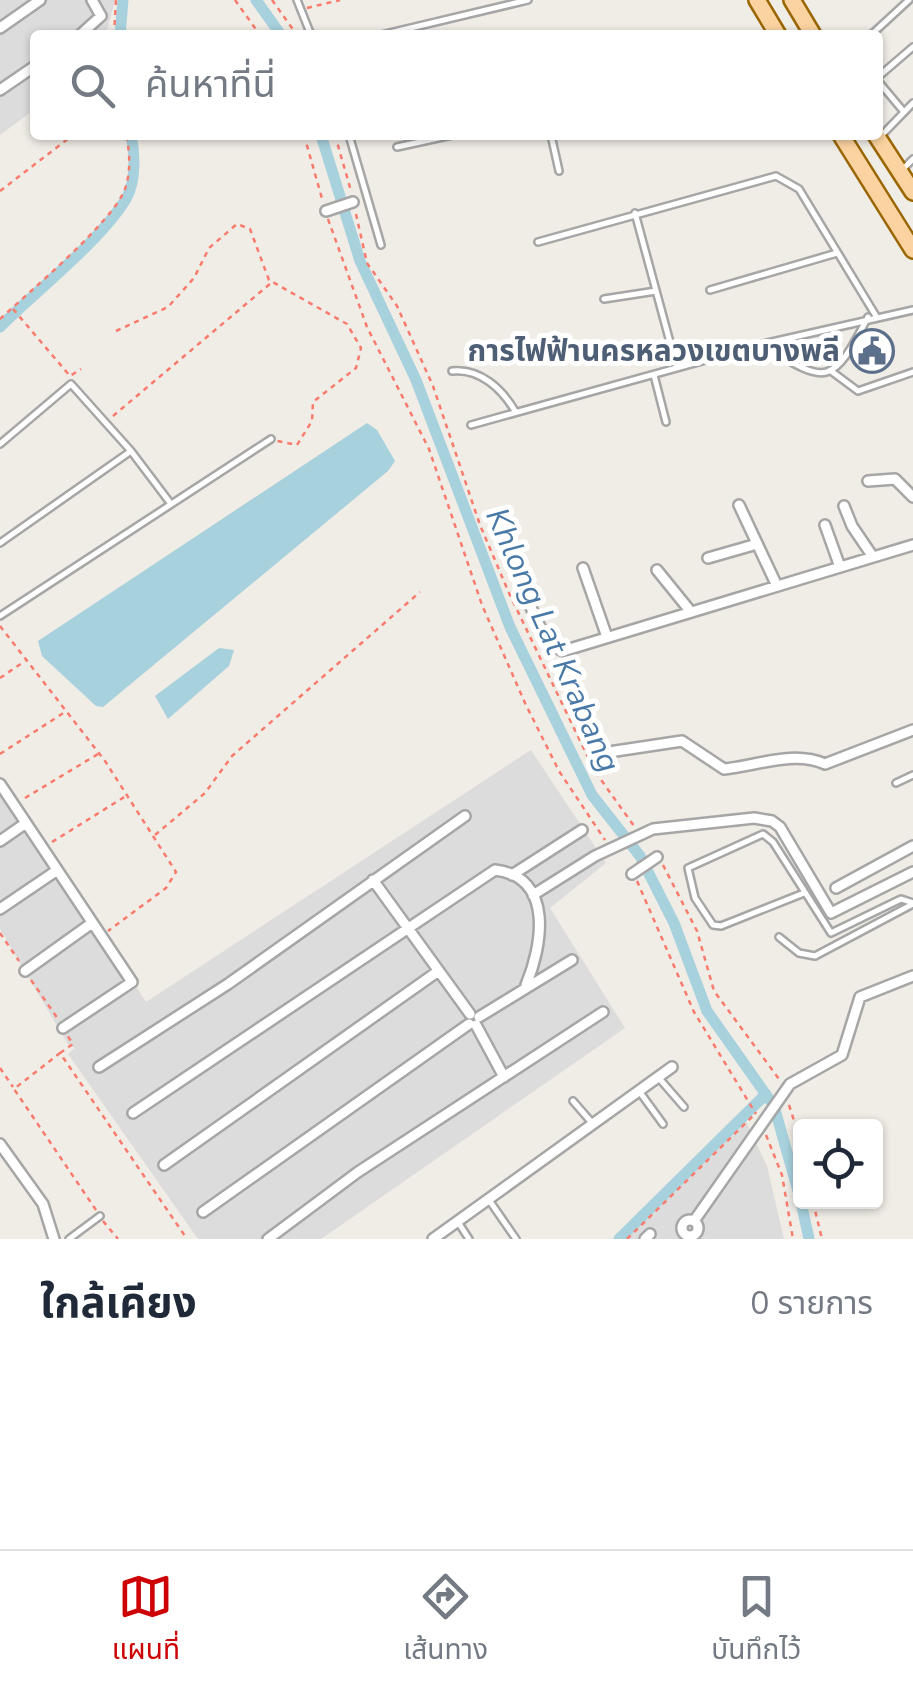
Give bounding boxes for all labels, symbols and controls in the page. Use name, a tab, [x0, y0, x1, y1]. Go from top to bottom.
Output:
search box	[30, 30, 883, 140]
icon: search	[65, 58, 120, 113]
text: ค้นหาที่นี่	[145, 59, 276, 110]
public building icon: การไฟฟ้านครหลวงเขตบางพลี	[849, 328, 895, 374]
place label: การไฟฟ้านครหลวงเขตบางพลี	[467, 331, 840, 372]
water label: Khlong Lat Krabang	[475, 501, 631, 779]
map controls	[793, 1119, 883, 1209]
button: locate	[793, 1119, 883, 1209]
text: ใกล้เคียง	[40, 1275, 197, 1332]
text: 0 รายการ	[750, 1282, 873, 1325]
tab: แผนที่	[112, 1569, 180, 1672]
tab: เส้นทาง	[403, 1569, 488, 1672]
tab: บันทึกไว้	[711, 1569, 801, 1672]

